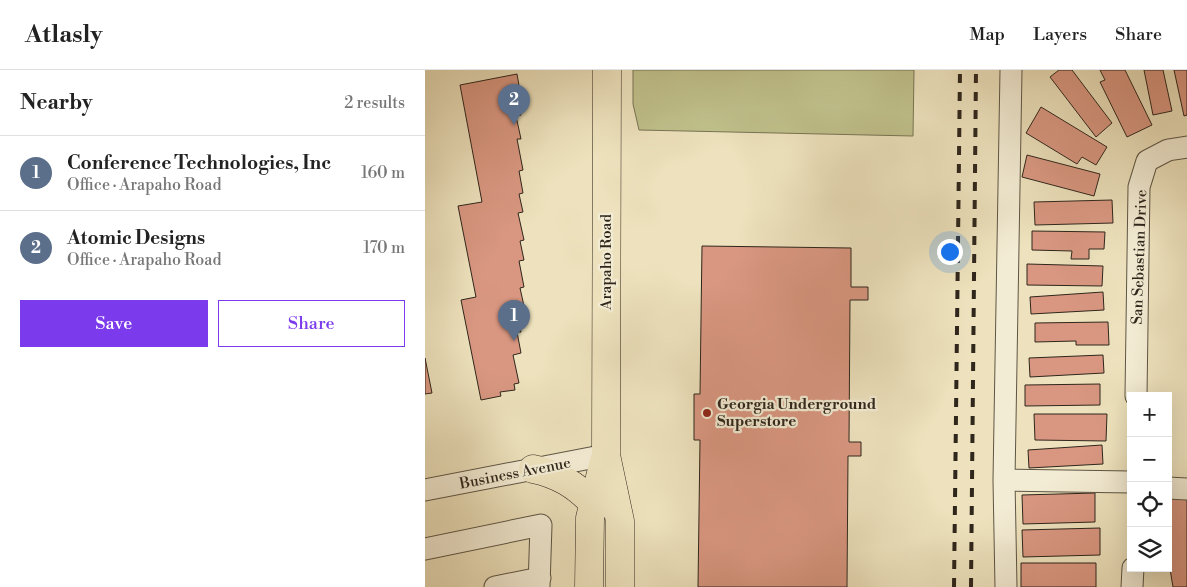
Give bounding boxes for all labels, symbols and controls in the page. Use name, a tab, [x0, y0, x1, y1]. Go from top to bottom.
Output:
text: Atlasly	[25, 20, 102, 50]
text: Map	[970, 23, 1005, 46]
text: Layers	[1033, 23, 1087, 46]
text: Share	[1115, 23, 1162, 46]
pin: 2	[498, 84, 530, 125]
text: Nearby	[20, 90, 93, 116]
text: 2 results	[344, 93, 405, 113]
text: Conference Technologies, Inc	[67, 151, 331, 175]
text: 1	[32, 163, 40, 183]
text: 160 m	[361, 163, 405, 183]
text: Office · Arapaho Road	[67, 175, 221, 195]
street label: San Sebastian Drive	[1128, 189, 1151, 325]
street label: Arapaho Road	[597, 214, 616, 311]
text: Atomic Designs	[67, 226, 205, 250]
text: 2	[31, 238, 41, 258]
text: 170 m	[363, 238, 405, 258]
your location	[937, 239, 963, 265]
text: Office · Arapaho Road	[67, 250, 221, 270]
button: Save	[20, 300, 208, 347]
button: Share	[218, 300, 405, 347]
pin: 1	[498, 300, 530, 341]
map controls	[1127, 392, 1172, 572]
button: +	[1127, 392, 1172, 437]
place label: Georgia Underground Superstore	[717, 395, 877, 431]
marker: Georgia Underground Superstore	[701, 407, 713, 419]
button: −	[1127, 437, 1172, 482]
street label: Business Avenue	[457, 453, 572, 494]
button: locate	[1127, 482, 1172, 527]
button: layers	[1127, 527, 1172, 572]

